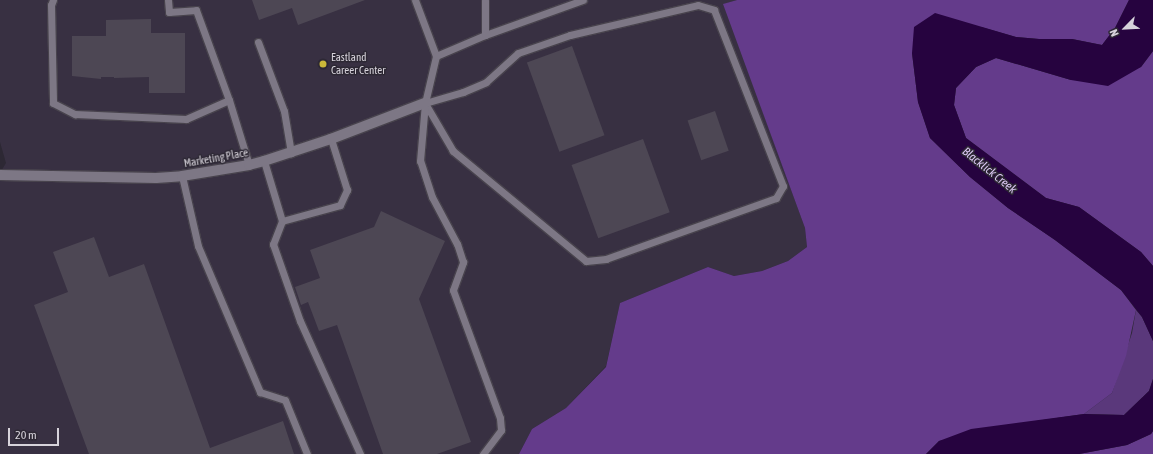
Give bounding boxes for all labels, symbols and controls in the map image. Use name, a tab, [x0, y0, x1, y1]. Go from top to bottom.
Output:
north arrow	[1105, 8, 1145, 48]
text: N	[1107, 27, 1121, 38]
place label: Eastland Career Center	[331, 51, 386, 77]
marker: Eastland Career Center	[318, 59, 328, 69]
water label: Blacklick Creek	[959, 145, 1019, 197]
street label: Marketing Place	[183, 146, 249, 170]
scale bar	[10, 420, 61, 446]
text: 20 m	[15, 428, 37, 442]

